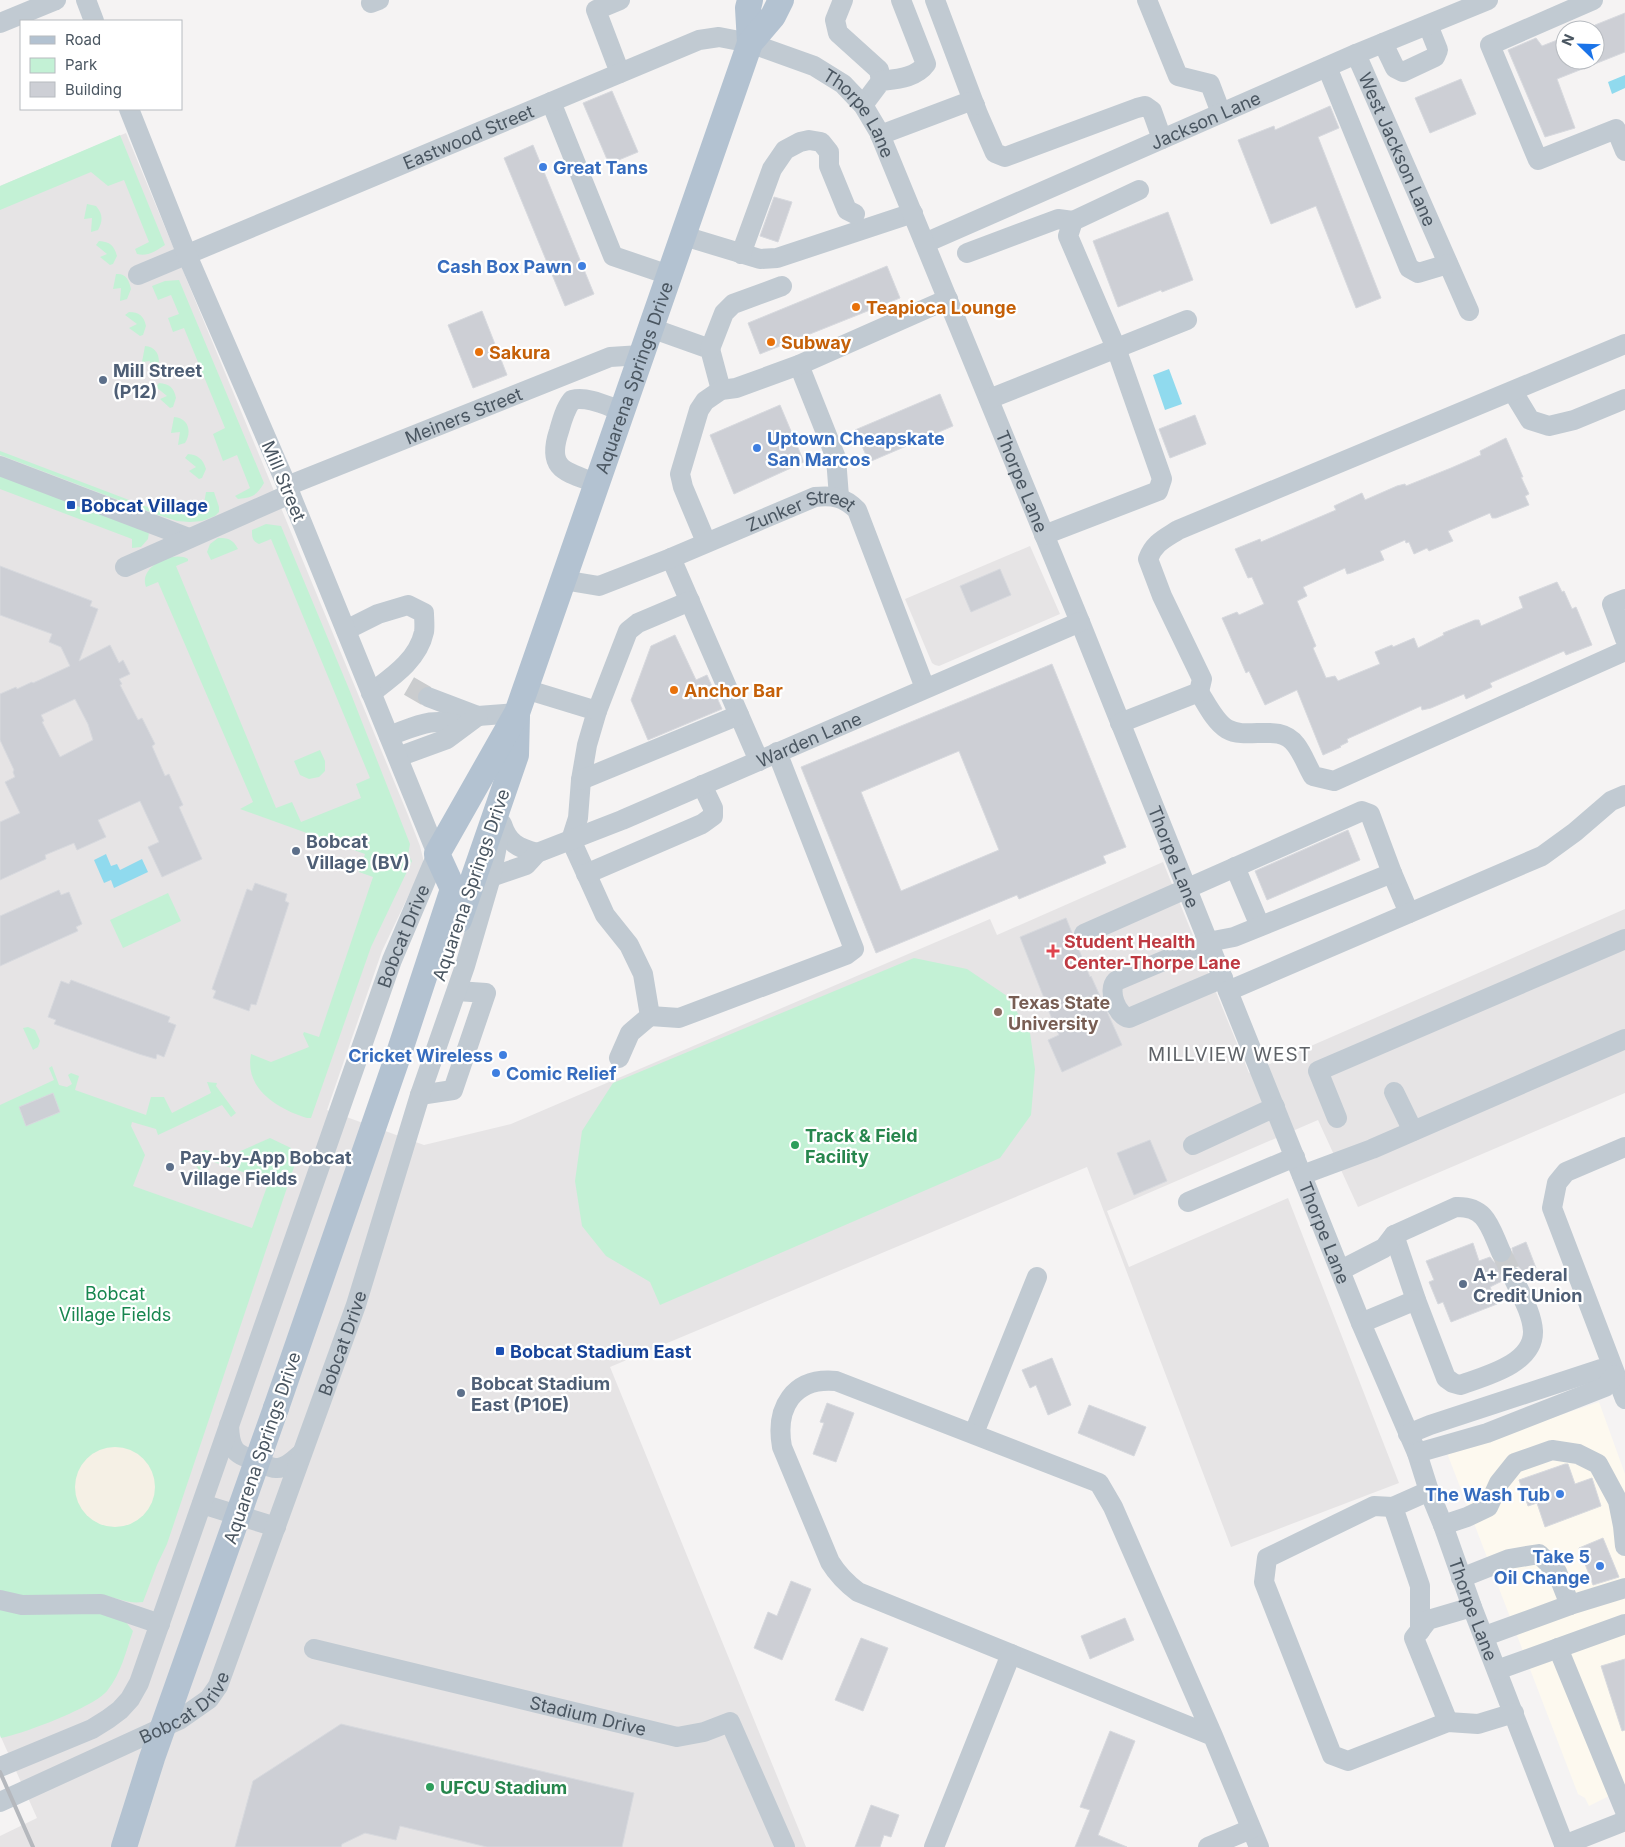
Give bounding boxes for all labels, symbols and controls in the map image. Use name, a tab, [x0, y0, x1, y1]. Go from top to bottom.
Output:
legend	[20, 20, 182, 110]
north arrow	[1555, 20, 1605, 70]
text: Road	[65, 30, 101, 49]
text: N	[1558, 31, 1577, 48]
text: Park	[65, 55, 98, 74]
street label: Thorpe Lane	[819, 64, 899, 161]
street label: West Jackson Lane	[1355, 69, 1441, 229]
text: Building	[65, 80, 122, 99]
street label: Jackson Lane	[1147, 87, 1264, 153]
street label: Eastwood Street	[400, 100, 537, 173]
place label: Great Tans	[553, 157, 648, 178]
marker: Great Tans	[537, 161, 549, 173]
place label: Cash Box Pawn	[437, 256, 572, 277]
marker: Cash Box Pawn	[576, 260, 588, 272]
street label: Aquarena Springs Drive	[591, 279, 677, 477]
place label: Teapioca Lounge	[866, 297, 1017, 318]
marker: Teapioca Lounge	[850, 301, 862, 313]
place label: Subway	[781, 332, 851, 353]
marker: Subway	[765, 336, 777, 348]
place label: Sakura	[489, 342, 550, 363]
marker: Sakura	[473, 346, 485, 358]
place label: Mill Street (P12)	[113, 360, 202, 402]
marker: Mill Street (P12)	[97, 374, 109, 386]
street label: Meiners Street	[402, 383, 525, 448]
street label: Thorpe Lane	[992, 427, 1052, 535]
place label: Uptown Cheapskate San Marcos	[767, 428, 945, 470]
street label: Mill Street	[258, 438, 310, 524]
marker: Uptown Cheapskate San Marcos	[751, 442, 763, 454]
street label: Zunker Street	[743, 486, 860, 535]
place label: Bobcat Village	[81, 495, 208, 516]
marker: Bobcat Village	[65, 499, 77, 511]
place label: Anchor Bar	[684, 680, 783, 701]
marker: Anchor Bar	[668, 684, 680, 696]
street label: Warden Lane	[753, 707, 864, 771]
street label: Aquarena Springs Drive	[428, 786, 514, 984]
street label: Thorpe Lane	[1144, 803, 1204, 911]
place label: Bobcat Village (BV)	[306, 831, 410, 873]
marker: Bobcat Village (BV)	[290, 845, 302, 857]
street label: Bobcat Drive	[373, 881, 433, 990]
place label: Student Health Center-Thorpe Lane	[1064, 931, 1241, 973]
marker: Student Health Center-Thorpe Lane	[1046, 944, 1060, 958]
place label: Texas State University	[1008, 992, 1111, 1034]
marker: Texas State University	[992, 1006, 1004, 1018]
district label: MILLVIEW WEST	[1148, 1043, 1312, 1066]
place label: Cricket Wireless	[348, 1045, 493, 1066]
marker: Cricket Wireless	[497, 1049, 509, 1061]
place label: Comic Relief	[506, 1063, 616, 1084]
marker: Comic Relief	[490, 1067, 502, 1079]
place label: Track & Field Facility	[805, 1125, 918, 1167]
marker: Track & Field Facility	[789, 1139, 801, 1151]
place label: Pay-by-App Bobcat Village Fields	[180, 1147, 352, 1189]
marker: Pay-by-App Bobcat Village Fields	[164, 1161, 176, 1173]
street label: Thorpe Lane	[1295, 1178, 1355, 1287]
place label: A+ Federal Credit Union	[1473, 1264, 1583, 1306]
marker: A+ Federal Credit Union	[1457, 1278, 1469, 1290]
park label: Bobcat Village Fields	[59, 1283, 171, 1325]
street label: Bobcat Drive	[314, 1288, 370, 1398]
place label: Bobcat Stadium East	[510, 1341, 692, 1362]
marker: Bobcat Stadium East	[494, 1345, 506, 1357]
street label: Aquarena Springs Drive	[219, 1349, 305, 1547]
place label: Bobcat Stadium East (P10E)	[471, 1373, 610, 1415]
marker: Bobcat Stadium East (P10E)	[455, 1387, 467, 1399]
place label: The Wash Tub	[1425, 1484, 1550, 1505]
marker: The Wash Tub	[1554, 1488, 1566, 1500]
place label: Take 5 Oil Change	[1494, 1546, 1590, 1588]
street label: Thorpe Lane	[1445, 1555, 1502, 1664]
marker: Take 5 Oil Change	[1594, 1560, 1606, 1572]
street label: Bobcat Drive	[136, 1669, 233, 1747]
street label: Stadium Drive	[528, 1691, 648, 1740]
place label: UFCU Stadium	[440, 1777, 567, 1798]
marker: UFCU Stadium	[424, 1781, 436, 1793]

